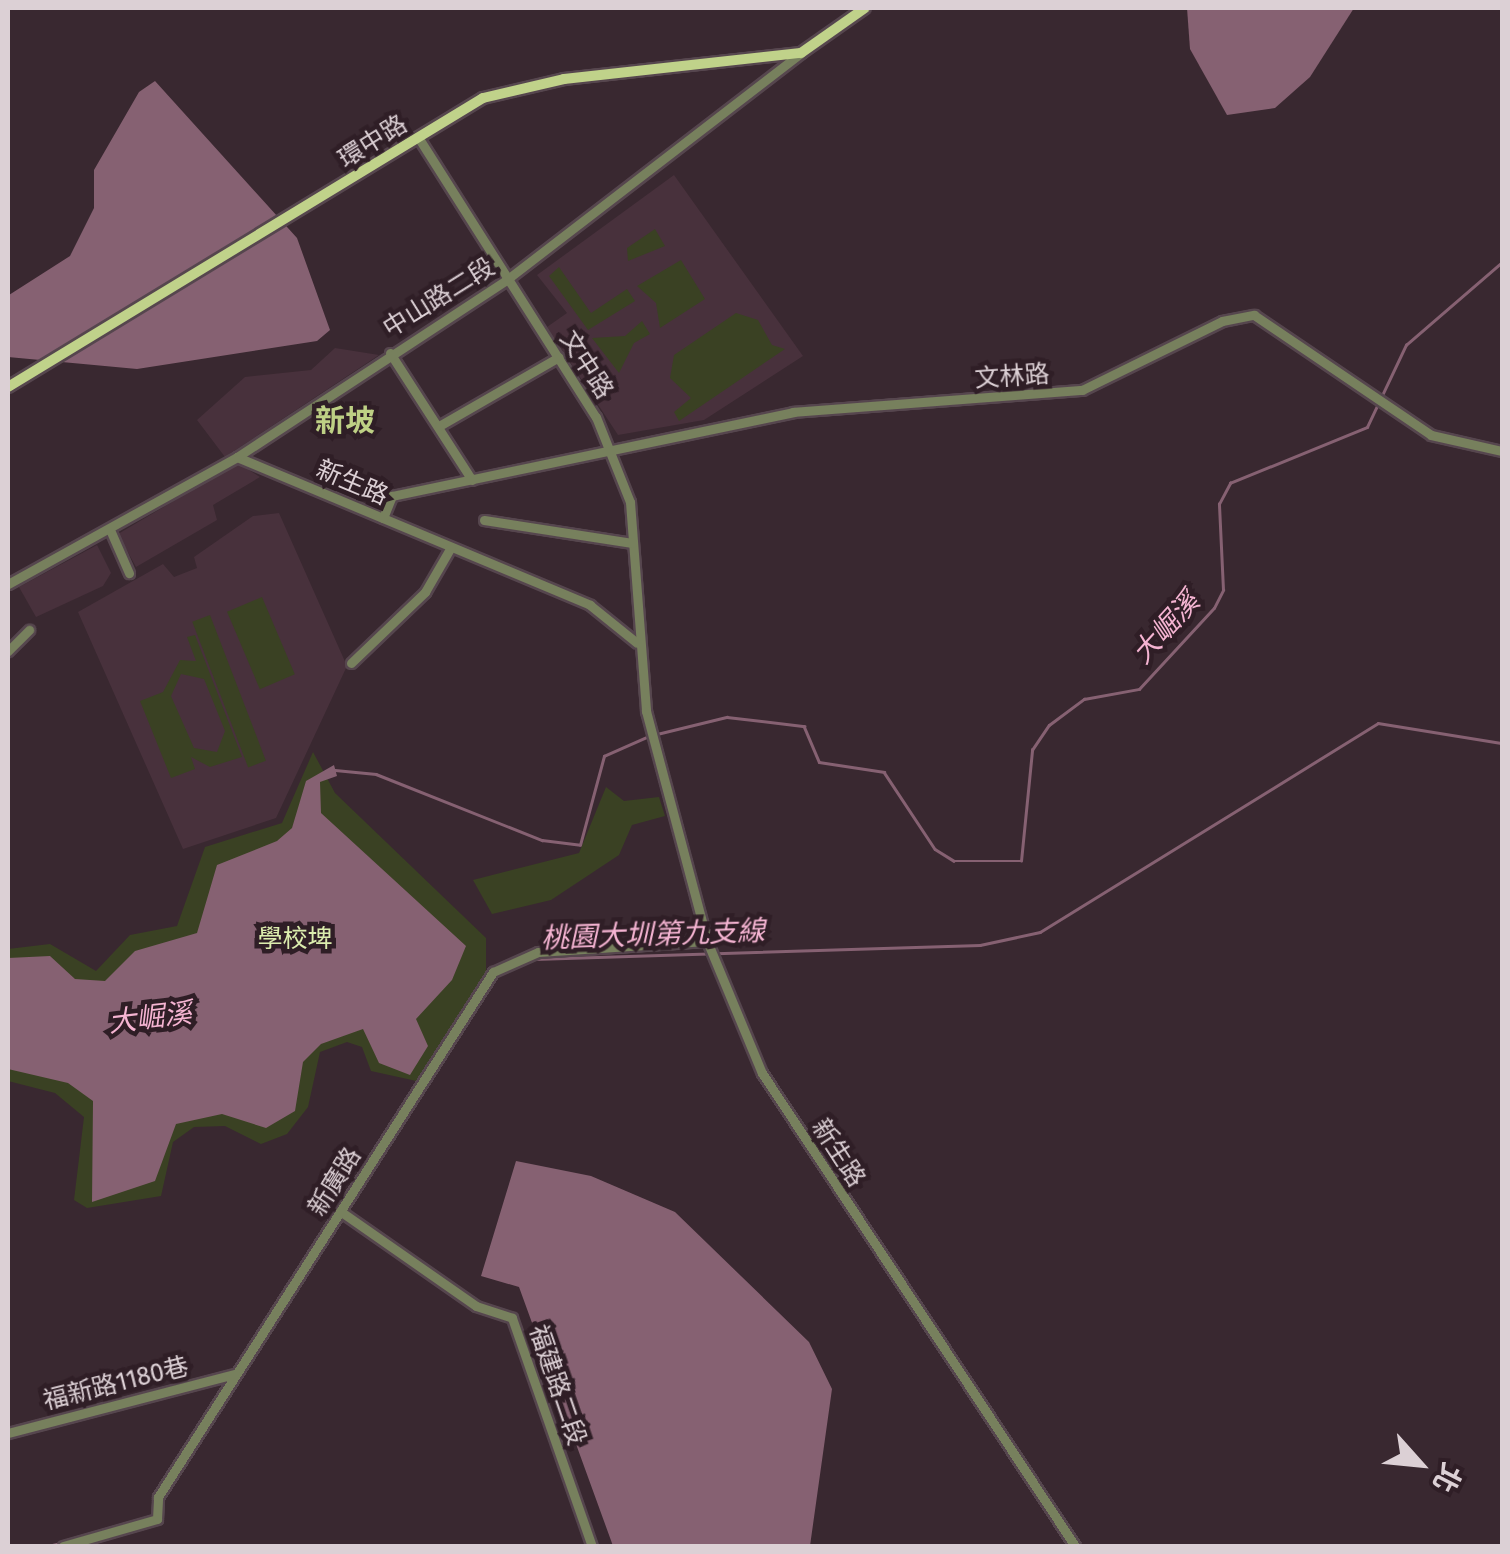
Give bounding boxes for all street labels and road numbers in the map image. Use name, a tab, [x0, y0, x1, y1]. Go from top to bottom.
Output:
street label: 環中路	[333, 109, 413, 175]
street label: 中山路二段	[378, 252, 500, 344]
street label: 文中路	[553, 325, 619, 405]
street label: 文林路	[974, 359, 1050, 395]
street label: 新生路	[312, 455, 392, 511]
street label: 新生路	[805, 1113, 871, 1193]
street label: 新廣路	[302, 1142, 368, 1222]
street label: 福建路二段	[522, 1321, 592, 1449]
street label: 福新路1180巷	[40, 1351, 192, 1417]

